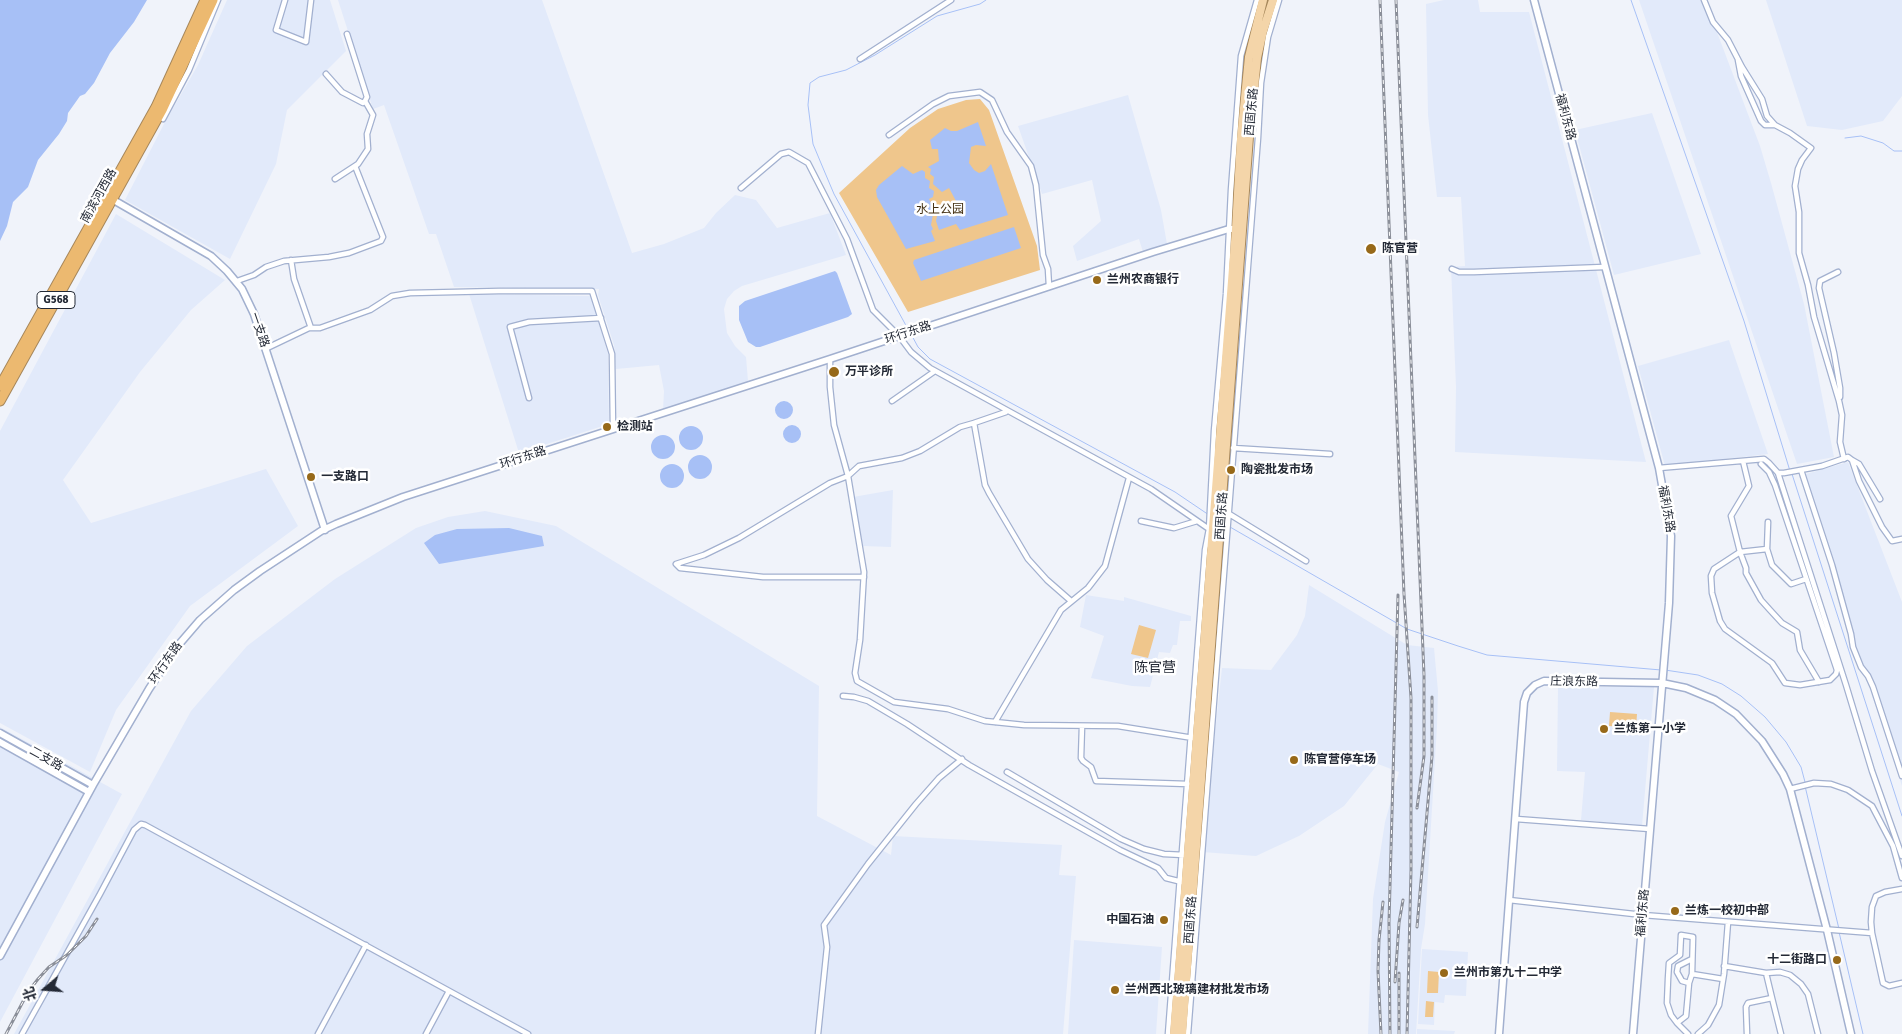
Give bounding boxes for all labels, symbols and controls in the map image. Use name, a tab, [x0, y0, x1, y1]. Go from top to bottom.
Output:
street label: 西固东路	[1243, 87, 1261, 137]
street label: 福利东路	[1552, 92, 1578, 142]
street label: 南滨河西路	[78, 166, 120, 226]
park label: 水上公园	[916, 203, 964, 217]
marker: 陈官营	[1364, 242, 1378, 256]
place label: 陈官营	[1382, 242, 1418, 256]
place label: 兰州农商银行	[1107, 273, 1179, 287]
marker: 兰州农商银行	[1091, 274, 1103, 286]
road number: G568	[37, 292, 75, 308]
street label: 一支路	[246, 311, 272, 349]
street label: 环行东路	[883, 319, 933, 347]
marker: 万平诊所	[827, 365, 841, 379]
place label: 万平诊所	[845, 365, 893, 379]
place label: 检测站	[617, 420, 653, 434]
marker: 检测站	[601, 421, 613, 433]
street label: 环行东路	[498, 444, 548, 472]
place label: 陶瓷批发市场	[1241, 463, 1313, 477]
marker: 陶瓷批发市场	[1225, 464, 1237, 476]
place label: 一支路口	[321, 470, 369, 484]
marker: 一支路口	[305, 471, 317, 483]
street label: 福利东路	[1655, 484, 1677, 534]
street label: 西固东路	[1213, 492, 1231, 540]
street label: 环行东路	[146, 639, 186, 687]
district label: 陈官营	[1134, 660, 1176, 676]
street label: 庄浪东路	[1550, 674, 1598, 690]
place label: 兰炼第一小学	[1614, 722, 1686, 736]
marker: 兰炼第一小学	[1598, 723, 1610, 735]
street label: 二支路	[27, 744, 65, 774]
place label: 陈官营停车场	[1304, 753, 1376, 767]
marker: 陈官营停车场	[1288, 754, 1300, 766]
street label: 福利东路	[1634, 888, 1652, 938]
street label: 西固东路	[1182, 896, 1200, 944]
place label: 兰炼一校初中部	[1685, 904, 1769, 918]
marker: 兰炼一校初中部	[1669, 905, 1681, 917]
place label: 中国石油	[1106, 913, 1154, 927]
marker: 中国石油	[1158, 914, 1170, 926]
place label: 十二街路口	[1767, 953, 1827, 967]
marker: 十二街路口	[1831, 954, 1843, 966]
north arrow	[20, 964, 70, 1014]
place label: 兰州市第九十二中学	[1454, 966, 1562, 980]
marker: 兰州市第九十二中学	[1438, 967, 1450, 979]
place label: 兰州西北玻璃建材批发市场	[1125, 983, 1269, 997]
marker: 兰州西北玻璃建材批发市场	[1109, 984, 1121, 996]
text: 北	[20, 985, 41, 1003]

